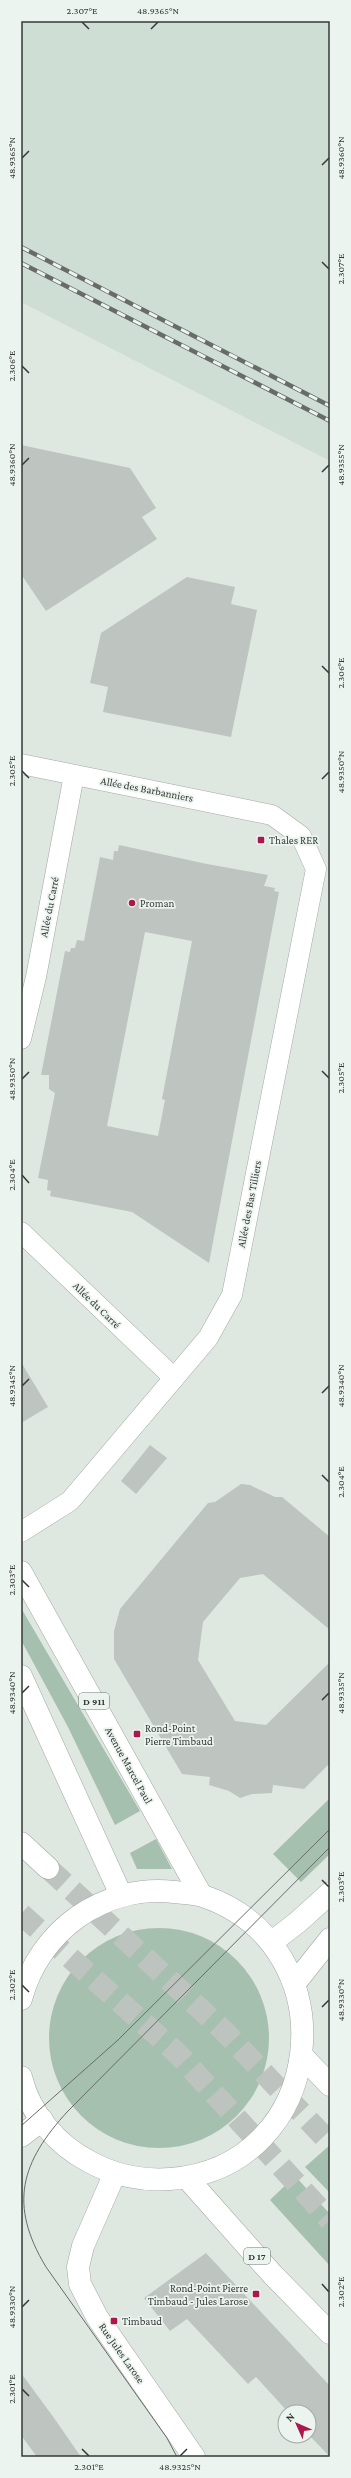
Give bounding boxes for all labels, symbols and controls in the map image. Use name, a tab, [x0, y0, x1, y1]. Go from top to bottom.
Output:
text: 2.307°E	[67, 5, 98, 16]
text: 48.9365°N	[137, 5, 179, 16]
text: 48.9360°N	[335, 136, 346, 180]
text: 48.9365°N	[6, 137, 17, 179]
text: 2.307°E	[335, 253, 346, 284]
text: 2.306°E	[6, 350, 17, 382]
text: 48.9360°N	[6, 443, 17, 487]
text: 48.9355°N	[335, 444, 346, 486]
text: 2.306°E	[335, 657, 346, 689]
text: 48.9350°N	[335, 750, 346, 793]
text: 2.305°E	[6, 755, 17, 787]
street label: Allée des Barbanniers	[100, 774, 194, 804]
place label: Thales RER	[269, 834, 319, 846]
marker: Thales RER	[256, 835, 266, 845]
street label: Allée du Carré	[37, 876, 61, 938]
place label: Proman	[140, 897, 175, 909]
marker: Proman	[127, 898, 137, 908]
text: 48.9350°N	[6, 1057, 17, 1100]
text: 2.305°E	[335, 1062, 346, 1094]
text: 2.304°E	[6, 1159, 17, 1191]
street label: Allée des Bas Tilliers	[235, 1159, 263, 1249]
street label: Allée du Carré	[71, 1279, 123, 1331]
text: 48.9340°N	[335, 1364, 346, 1408]
text: 48.9345°N	[6, 1365, 17, 1407]
text: 2.304°E	[335, 1466, 346, 1498]
text: 2.303°E	[6, 1564, 17, 1595]
text: 48.9340°N	[6, 1671, 17, 1715]
text: 48.9335°N	[335, 1672, 346, 1714]
road number: D 911	[79, 1693, 109, 1709]
place label: Rond-Point Pierre Timbaud	[145, 1722, 213, 1747]
street label: Avenue Marcel Paul	[103, 1725, 155, 1806]
marker: Rond-Point Pierre Timbaud	[132, 1729, 142, 1739]
text: 2.303°E	[335, 1871, 346, 1902]
text: 2.302°E	[6, 1969, 17, 2000]
text: 48.9330°N	[335, 1978, 346, 2021]
road number: D 17	[244, 2248, 270, 2264]
text: 2.302°E	[335, 2276, 346, 2307]
place label: Rond-Point Pierre Timbaud - Jules Larose	[148, 2282, 248, 2308]
text: 48.9330°N	[6, 2285, 17, 2328]
marker: Rond-Point Pierre Timbaud - Jules Larose	[251, 2289, 261, 2299]
place label: Timbaud	[122, 2315, 162, 2327]
marker: Timbaud	[109, 2316, 119, 2326]
street label: Rue Jules Larose	[96, 2321, 147, 2386]
text: 2.301°E	[6, 2374, 17, 2404]
north arrow	[277, 2404, 317, 2444]
text: N	[283, 2410, 297, 2424]
text: 2.301°E	[74, 2461, 104, 2472]
text: 48.9325°N	[159, 2461, 201, 2472]

